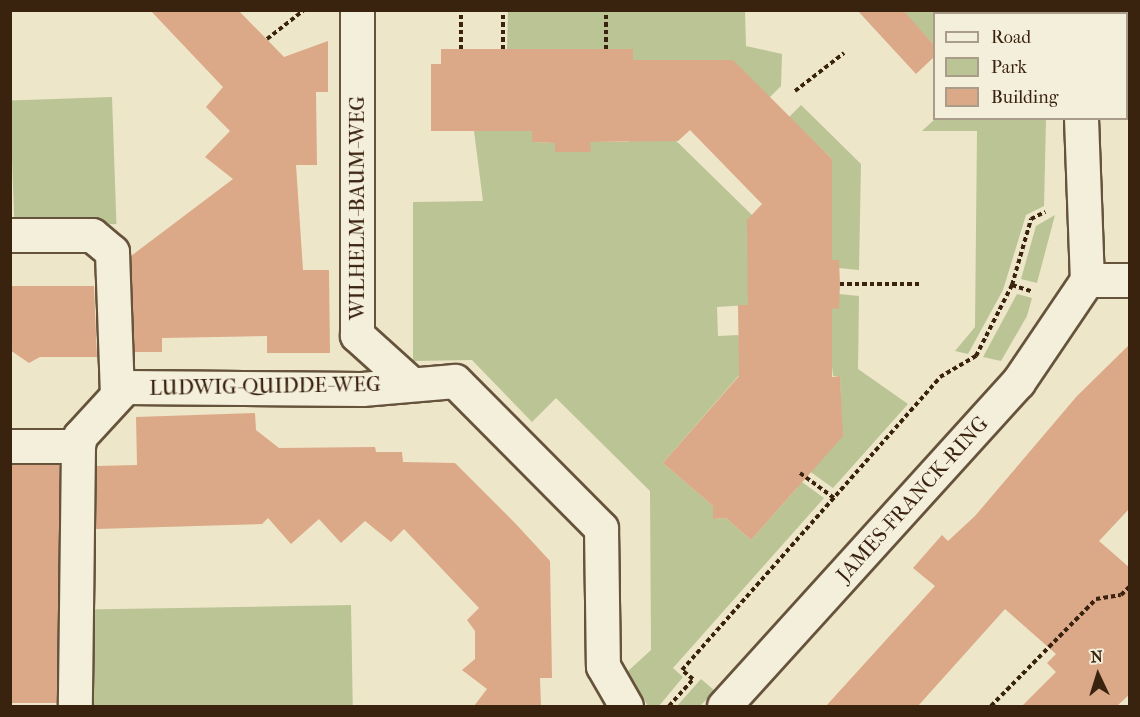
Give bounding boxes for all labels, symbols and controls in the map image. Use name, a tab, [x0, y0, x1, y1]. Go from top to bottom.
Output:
legend	[933, 12, 1128, 120]
text: Road	[991, 27, 1031, 48]
text: Park	[991, 57, 1027, 78]
text: Building	[991, 87, 1058, 108]
street label: WILHELM-BAUM-WEG	[344, 96, 370, 320]
street label: LUDWIG-QUIDDE-WEG	[149, 371, 381, 401]
street label: JAMES-FRANCK-RING	[831, 411, 993, 587]
north arrow	[1068, 645, 1128, 705]
text: N	[1090, 647, 1103, 666]

